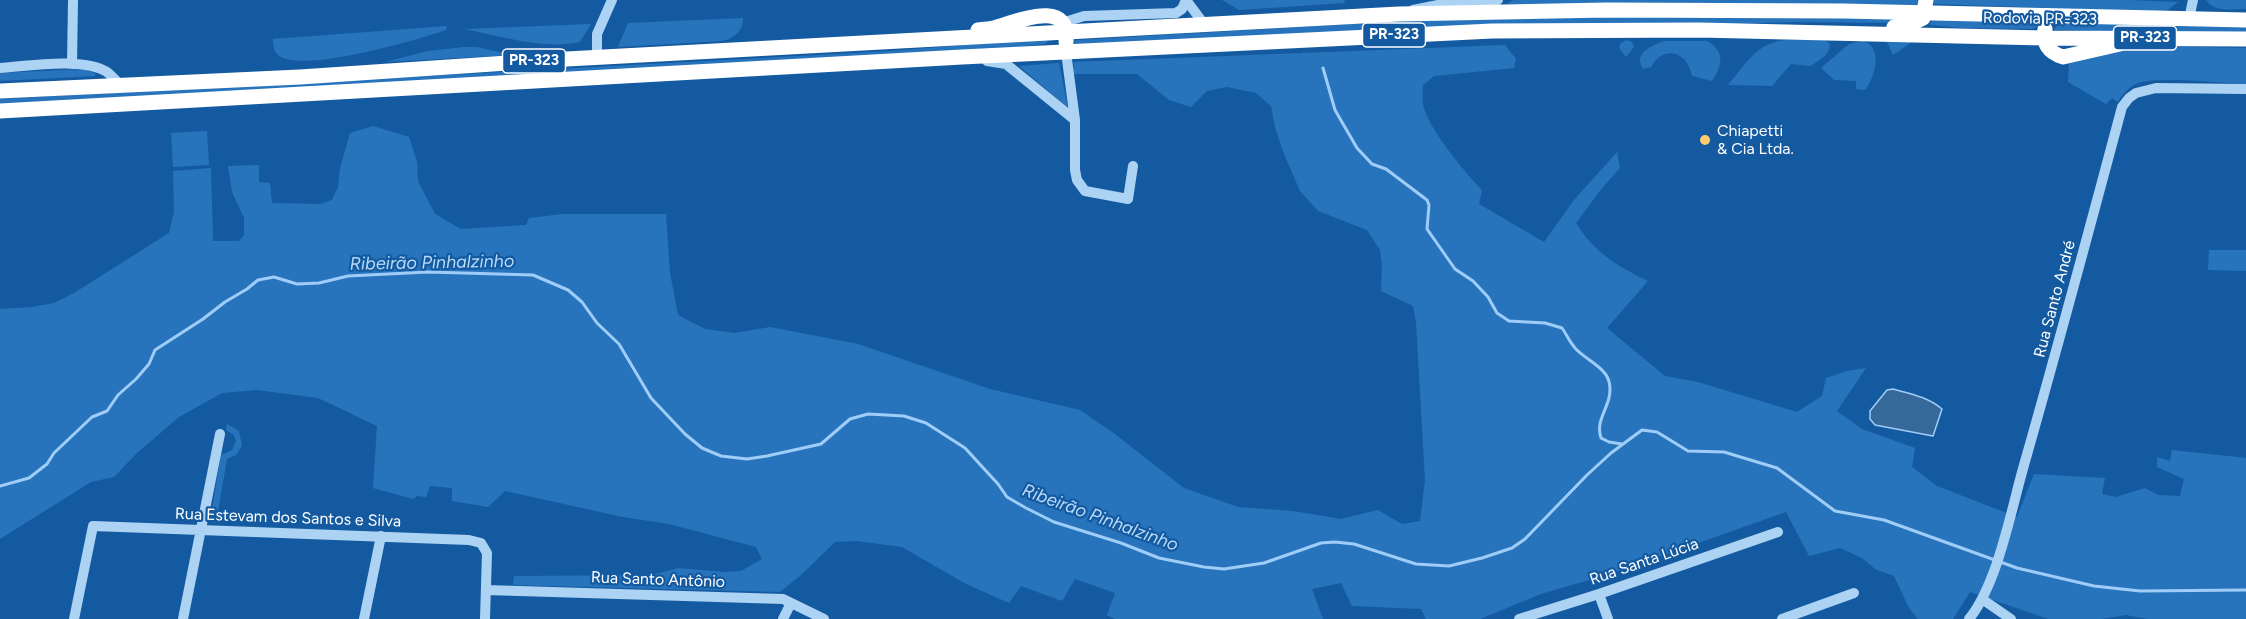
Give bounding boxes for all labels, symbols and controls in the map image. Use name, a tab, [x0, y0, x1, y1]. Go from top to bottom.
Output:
street label: Rodovia PR-323	[1983, 8, 2097, 30]
road number: PR-323	[1362, 23, 1426, 47]
road number: PR-323	[2114, 26, 2176, 50]
road number: PR-323	[502, 49, 566, 73]
place label: Chiapetti & Cia Ltda.	[1717, 121, 1794, 159]
marker: Chiapetti & Cia Ltda.	[1698, 133, 1712, 147]
street label: Rua Santo André	[2030, 238, 2080, 360]
water label: Ribeirão Pinhalzinho	[350, 251, 514, 275]
water label: Ribeirão Pinhalzinho	[1019, 480, 1181, 556]
street label: Rua Estevam dos Santos e Silva	[175, 504, 401, 532]
street label: Rua Santa Lúcia	[1587, 534, 1701, 590]
street label: Rua Santo Antônio	[591, 568, 725, 592]

